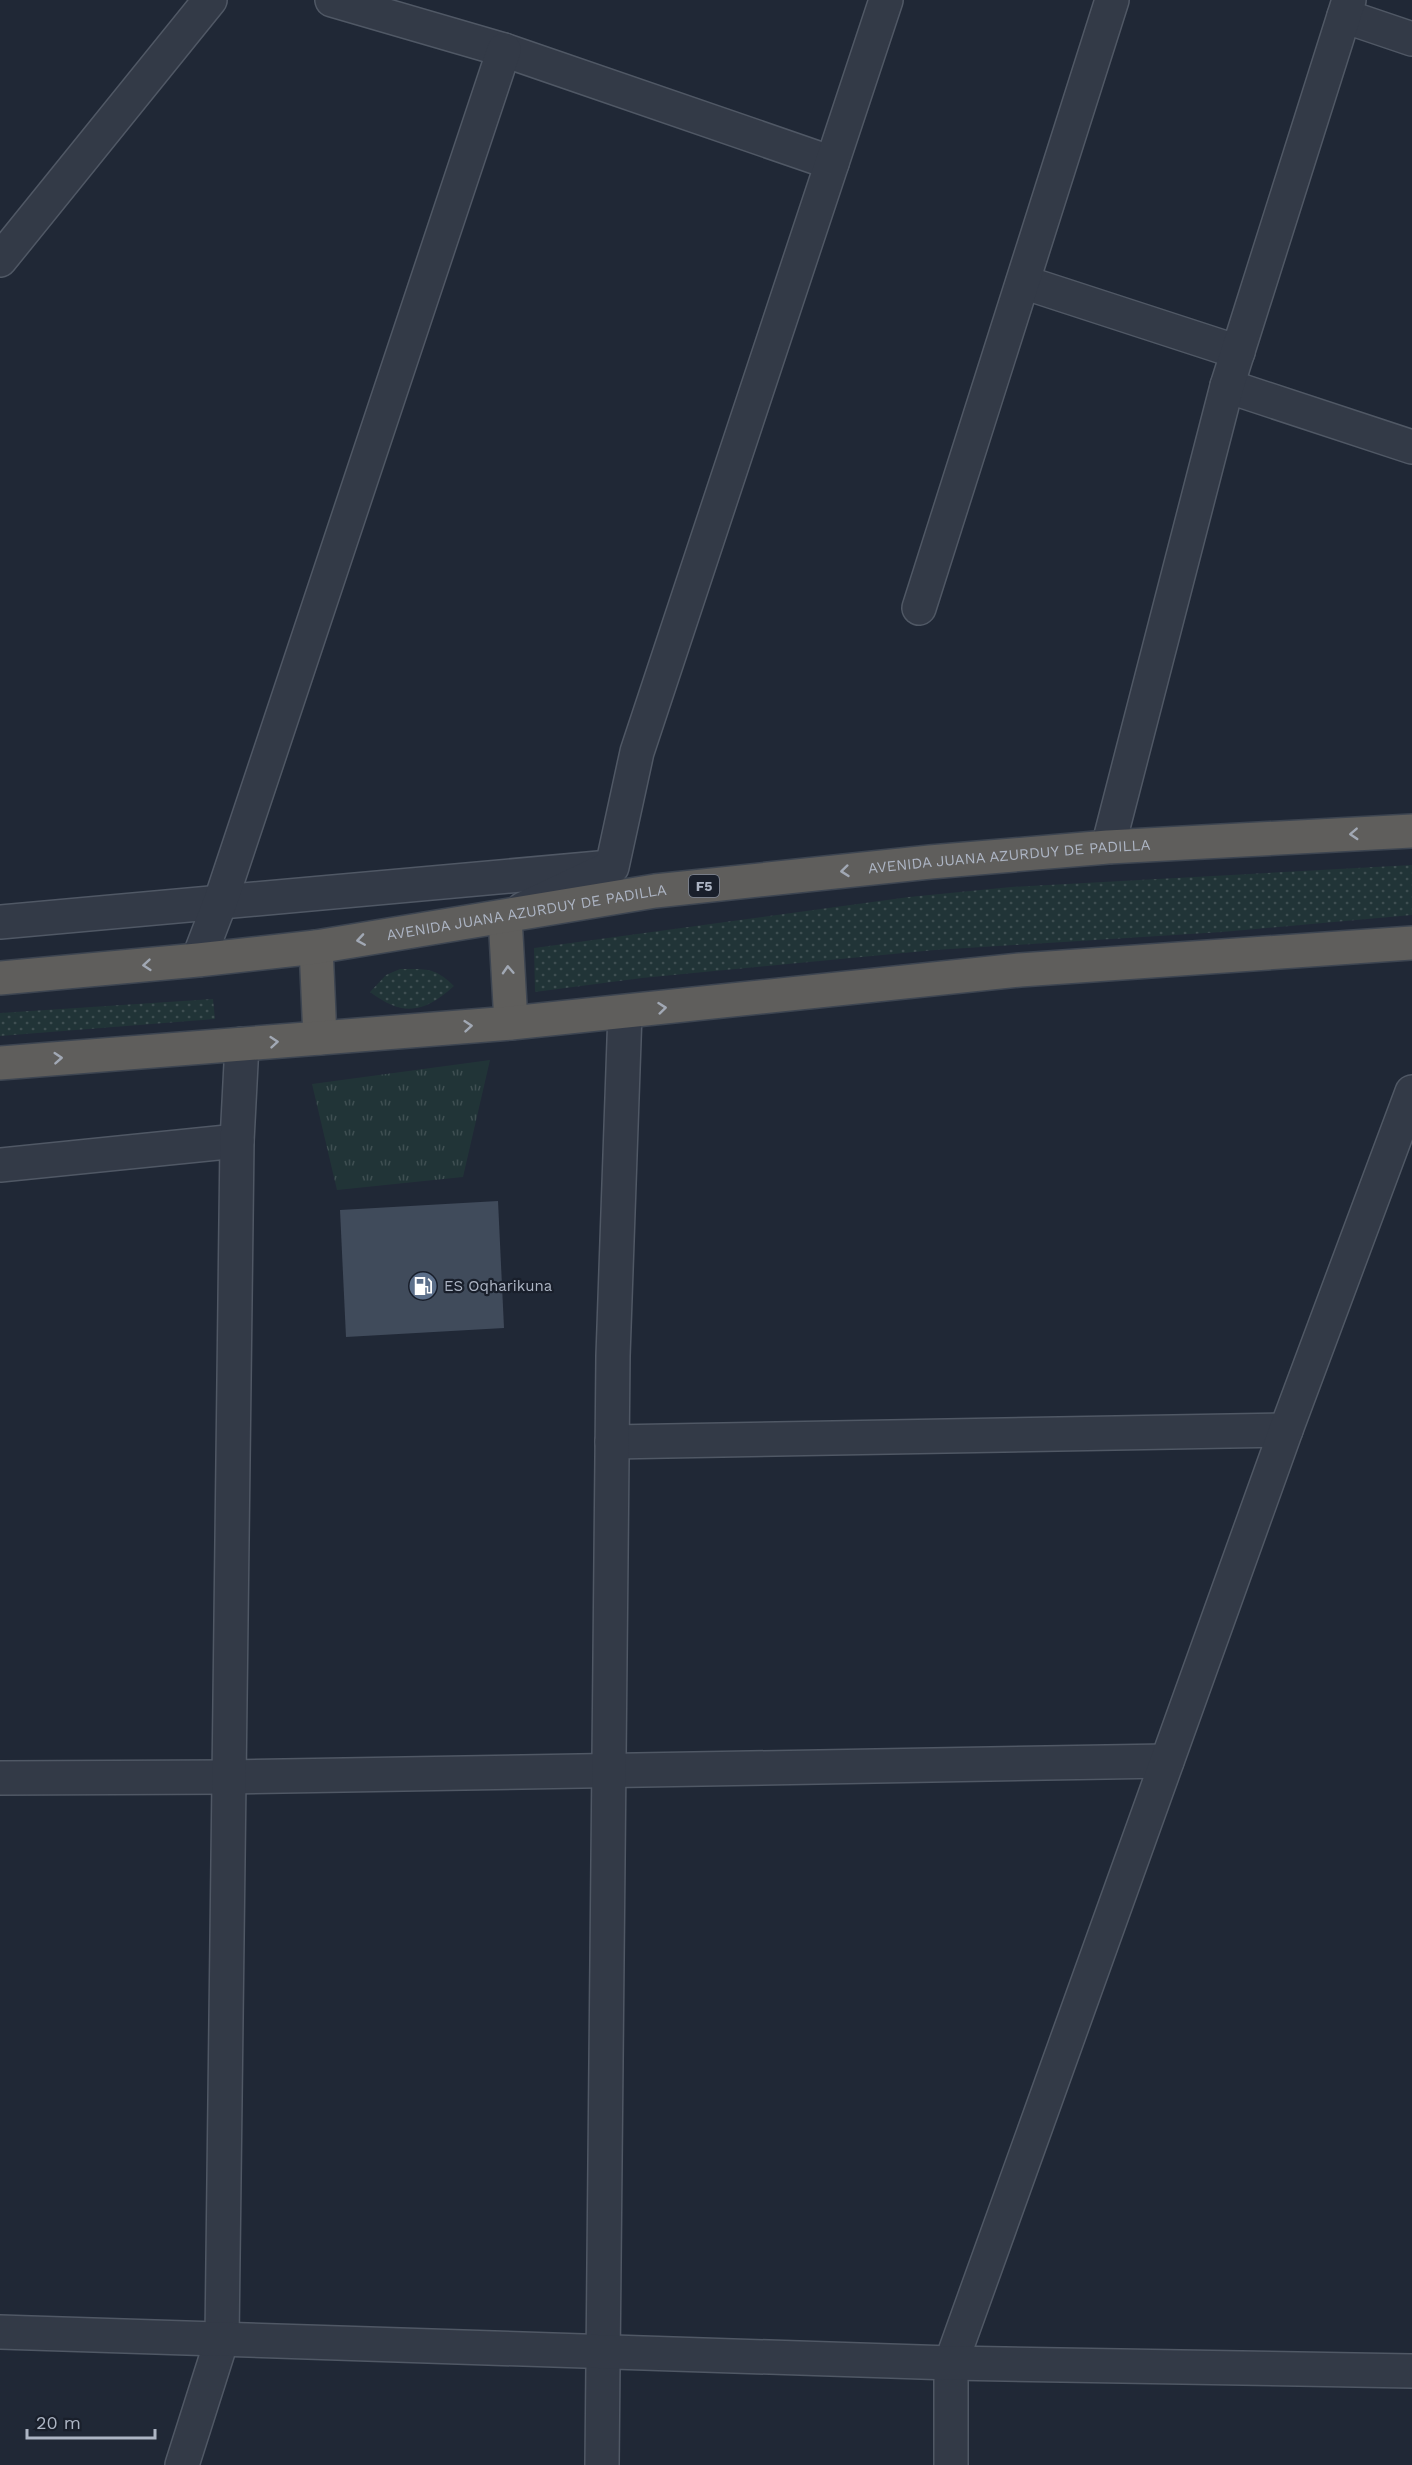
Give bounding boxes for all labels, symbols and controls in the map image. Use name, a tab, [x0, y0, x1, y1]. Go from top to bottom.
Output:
one-way arrow	[1349, 828, 1358, 841]
street label: AVENIDA JUANA AZURDUY DE PADILLA	[867, 836, 1151, 877]
one-way arrow	[840, 864, 850, 877]
road number: F5	[689, 875, 719, 897]
street label: AVENIDA JUANA AZURDUY DE PADILLA	[385, 881, 668, 944]
one-way arrow	[356, 933, 366, 946]
one-way arrow	[142, 958, 151, 971]
one-way arrow	[501, 966, 514, 975]
one-way arrow	[658, 1002, 667, 1015]
one-way arrow	[464, 1020, 473, 1033]
one-way arrow	[269, 1036, 278, 1049]
one-way arrow	[54, 1052, 63, 1065]
fuel station icon: ES Oqharikuna	[407, 1270, 439, 1302]
place label: ES Oqharikuna	[444, 1277, 553, 1295]
scale bar	[27, 2402, 154, 2440]
text: 20 m	[36, 2412, 81, 2433]

